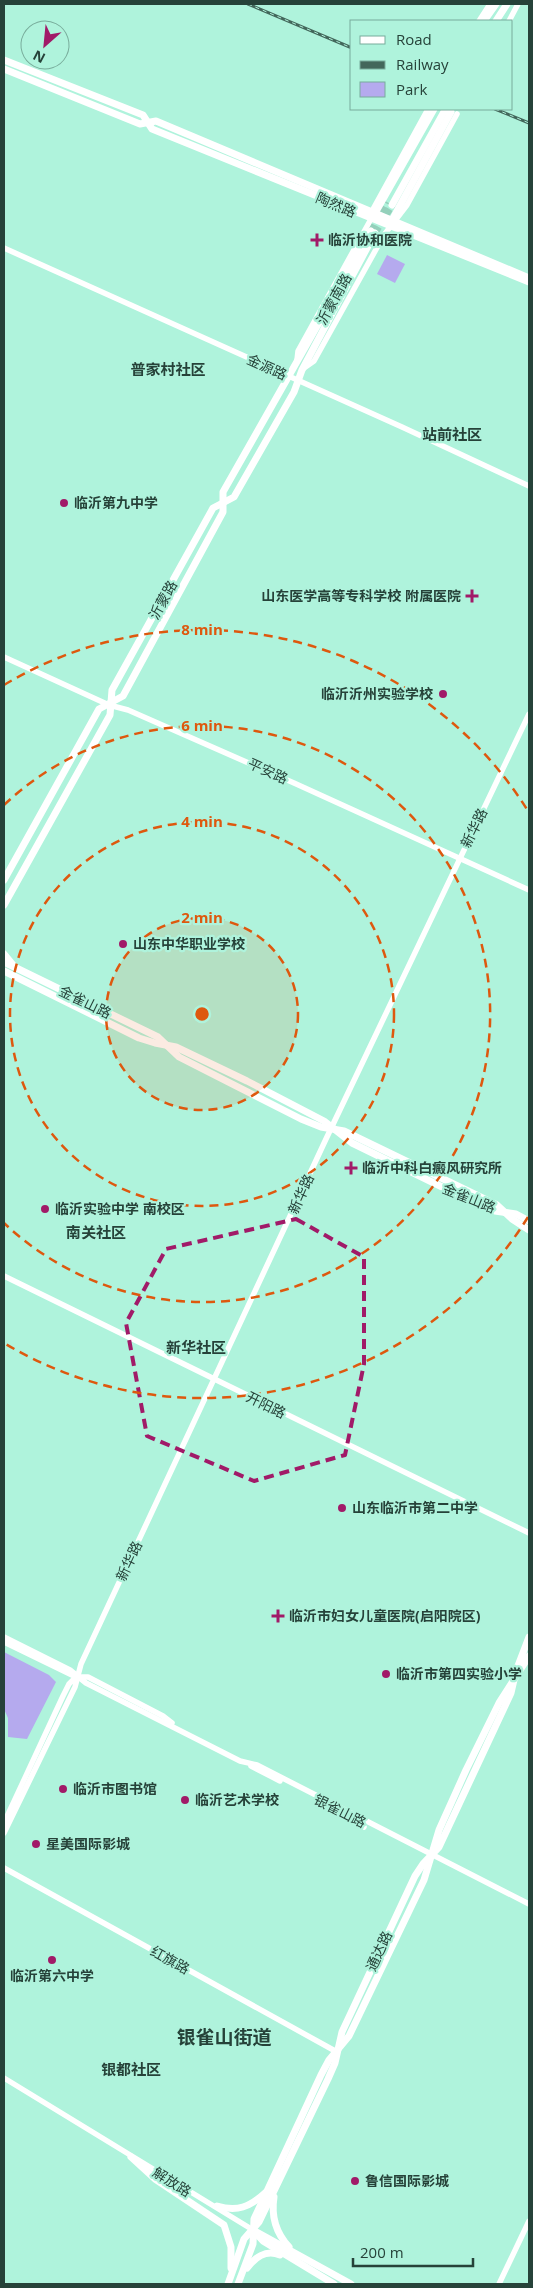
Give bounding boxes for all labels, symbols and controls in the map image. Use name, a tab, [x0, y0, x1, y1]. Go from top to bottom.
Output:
north arrow	[20, 20, 70, 70]
legend	[350, 20, 513, 110]
text: Road	[396, 29, 432, 49]
text: N	[29, 46, 48, 68]
text: Railway	[396, 54, 449, 74]
text: Park	[396, 79, 427, 99]
street label: 陶然路	[313, 188, 359, 221]
place label: 临沂协和医院	[328, 230, 412, 249]
marker: 临沂协和医院	[310, 233, 324, 247]
street label: 沂蒙南路	[312, 270, 355, 328]
street label: 金源路	[244, 349, 290, 384]
district label: 普家村社区	[130, 359, 206, 379]
district label: 站前社区	[422, 424, 482, 444]
place label: 临沂第九中学	[74, 493, 158, 512]
marker: 临沂第九中学	[58, 497, 70, 509]
street label: 沂蒙路	[144, 577, 181, 623]
place label: 山东医学高等专科学校 附属医院	[261, 586, 461, 605]
marker: 山东医学高等专科学校 附属医院	[465, 589, 479, 603]
text: 8 min	[181, 619, 223, 639]
place label: 临沂沂州实验学校	[321, 684, 433, 703]
marker: 临沂沂州实验学校	[437, 688, 449, 700]
text: 6 min	[181, 715, 223, 735]
street label: 平安路	[245, 753, 291, 788]
street label: 新华路	[456, 805, 491, 851]
text: 4 min	[181, 811, 223, 831]
text: 2 min	[181, 907, 223, 927]
place label: 山东中华职业学校	[133, 934, 245, 953]
marker: 山东中华职业学校	[117, 938, 129, 950]
street label: 金雀山路	[56, 981, 115, 1022]
centre of rings	[193, 1005, 211, 1023]
place label: 临沂中科白癜风研究所	[362, 1158, 502, 1177]
marker: 临沂中科白癜风研究所	[344, 1161, 358, 1175]
street label: 新华路	[283, 1171, 318, 1217]
street label: 金雀山路	[440, 1178, 499, 1217]
place label: 临沂实验中学 南校区	[55, 1199, 185, 1218]
marker: 临沂实验中学 南校区	[39, 1203, 51, 1215]
district label: 南关社区	[66, 1222, 126, 1242]
district label: 新华社区	[166, 1337, 226, 1357]
street label: 开阳路	[243, 1387, 289, 1422]
place label: 山东临沂市第二中学	[352, 1498, 478, 1517]
marker: 山东临沂市第二中学	[336, 1502, 348, 1514]
street label: 新华路	[111, 1538, 146, 1584]
place label: 临沂市妇女儿童医院(启阳院区)	[289, 1606, 481, 1625]
marker: 临沂市妇女儿童医院(启阳院区)	[271, 1609, 285, 1623]
place label: 临沂市第四实验小学	[396, 1664, 522, 1683]
marker: 临沂市第四实验小学	[380, 1668, 392, 1680]
place label: 临沂市图书馆	[73, 1779, 157, 1798]
marker: 临沂市图书馆	[57, 1783, 69, 1795]
street label: 银雀山路	[311, 1789, 369, 1832]
place label: 临沂艺术学校	[195, 1790, 279, 1809]
marker: 临沂艺术学校	[179, 1794, 191, 1806]
place label: 星美国际影城	[46, 1834, 130, 1853]
marker: 星美国际影城	[30, 1838, 42, 1850]
street label: 通达路	[361, 1928, 396, 1974]
street label: 红旗路	[147, 1941, 193, 1978]
marker: 临沂第六中学	[46, 1954, 58, 1966]
place label: 临沂第六中学	[10, 1966, 94, 1985]
district label: 银雀山街道	[176, 2024, 272, 2050]
district label: 银都社区	[101, 2059, 161, 2079]
street label: 解放路	[149, 2162, 195, 2201]
place label: 鲁信国际影城	[365, 2171, 449, 2190]
marker: 鲁信国际影城	[349, 2175, 361, 2187]
scale bar	[353, 2236, 473, 2268]
text: 200 m	[360, 2242, 404, 2262]

